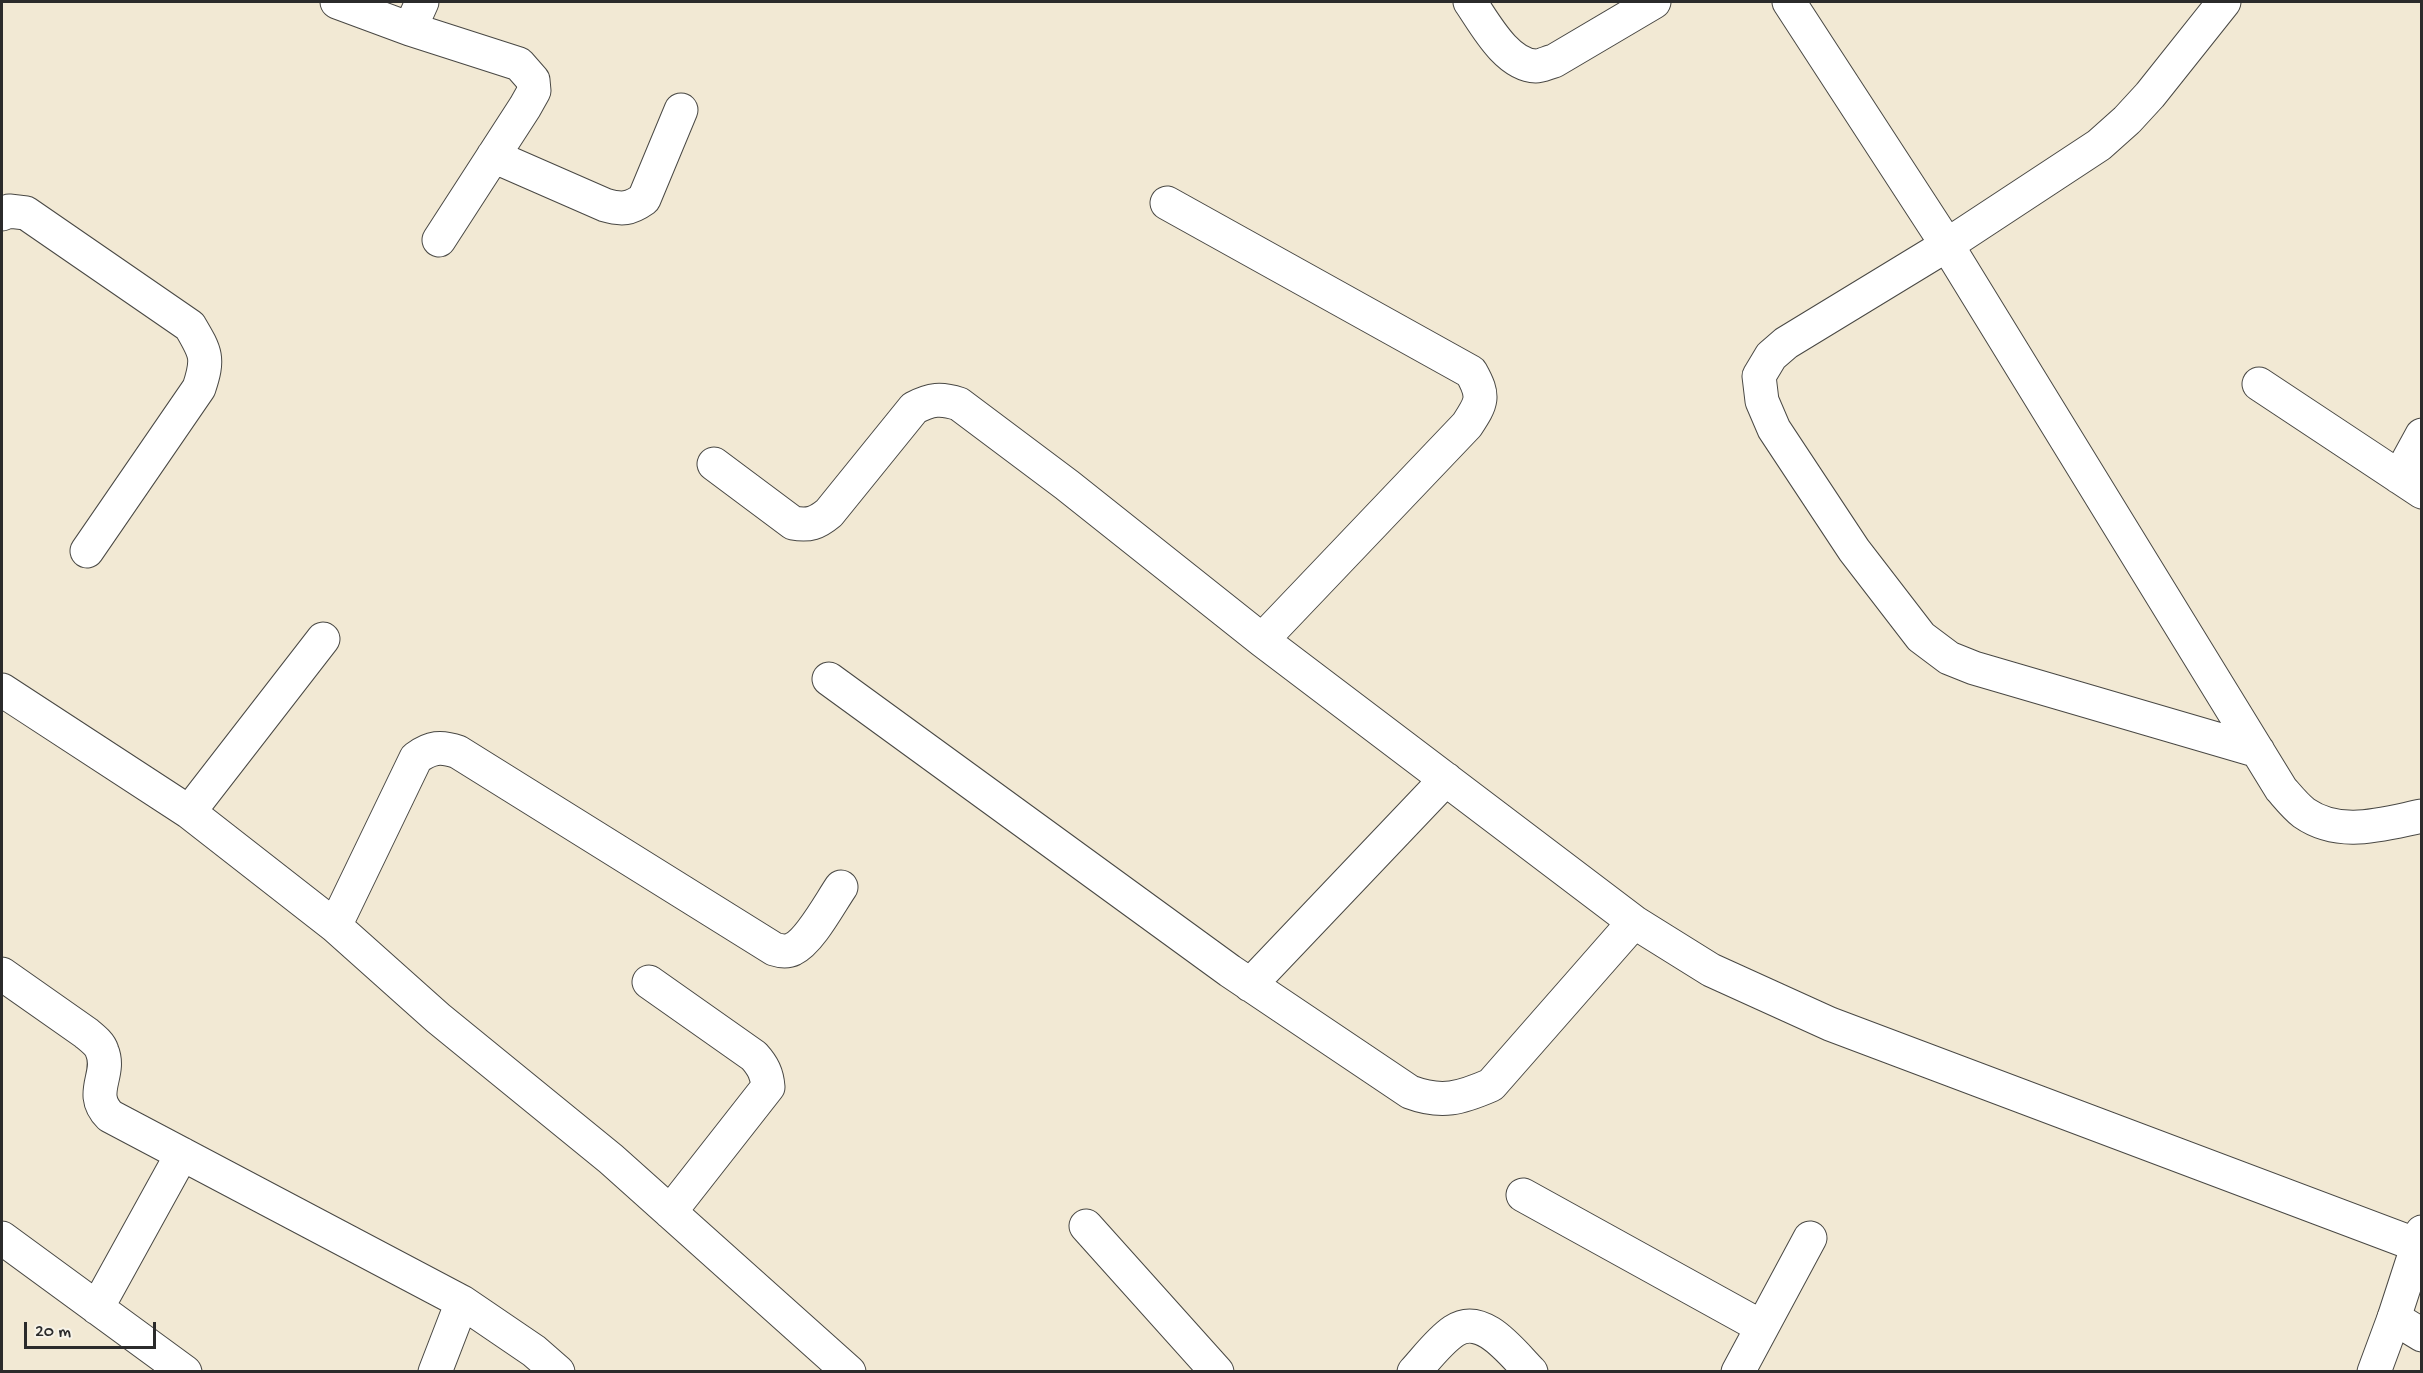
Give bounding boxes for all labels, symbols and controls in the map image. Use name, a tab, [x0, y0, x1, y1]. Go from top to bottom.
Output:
scale bar	[27, 1310, 159, 1348]
text: 20 m	[35, 1322, 71, 1343]

